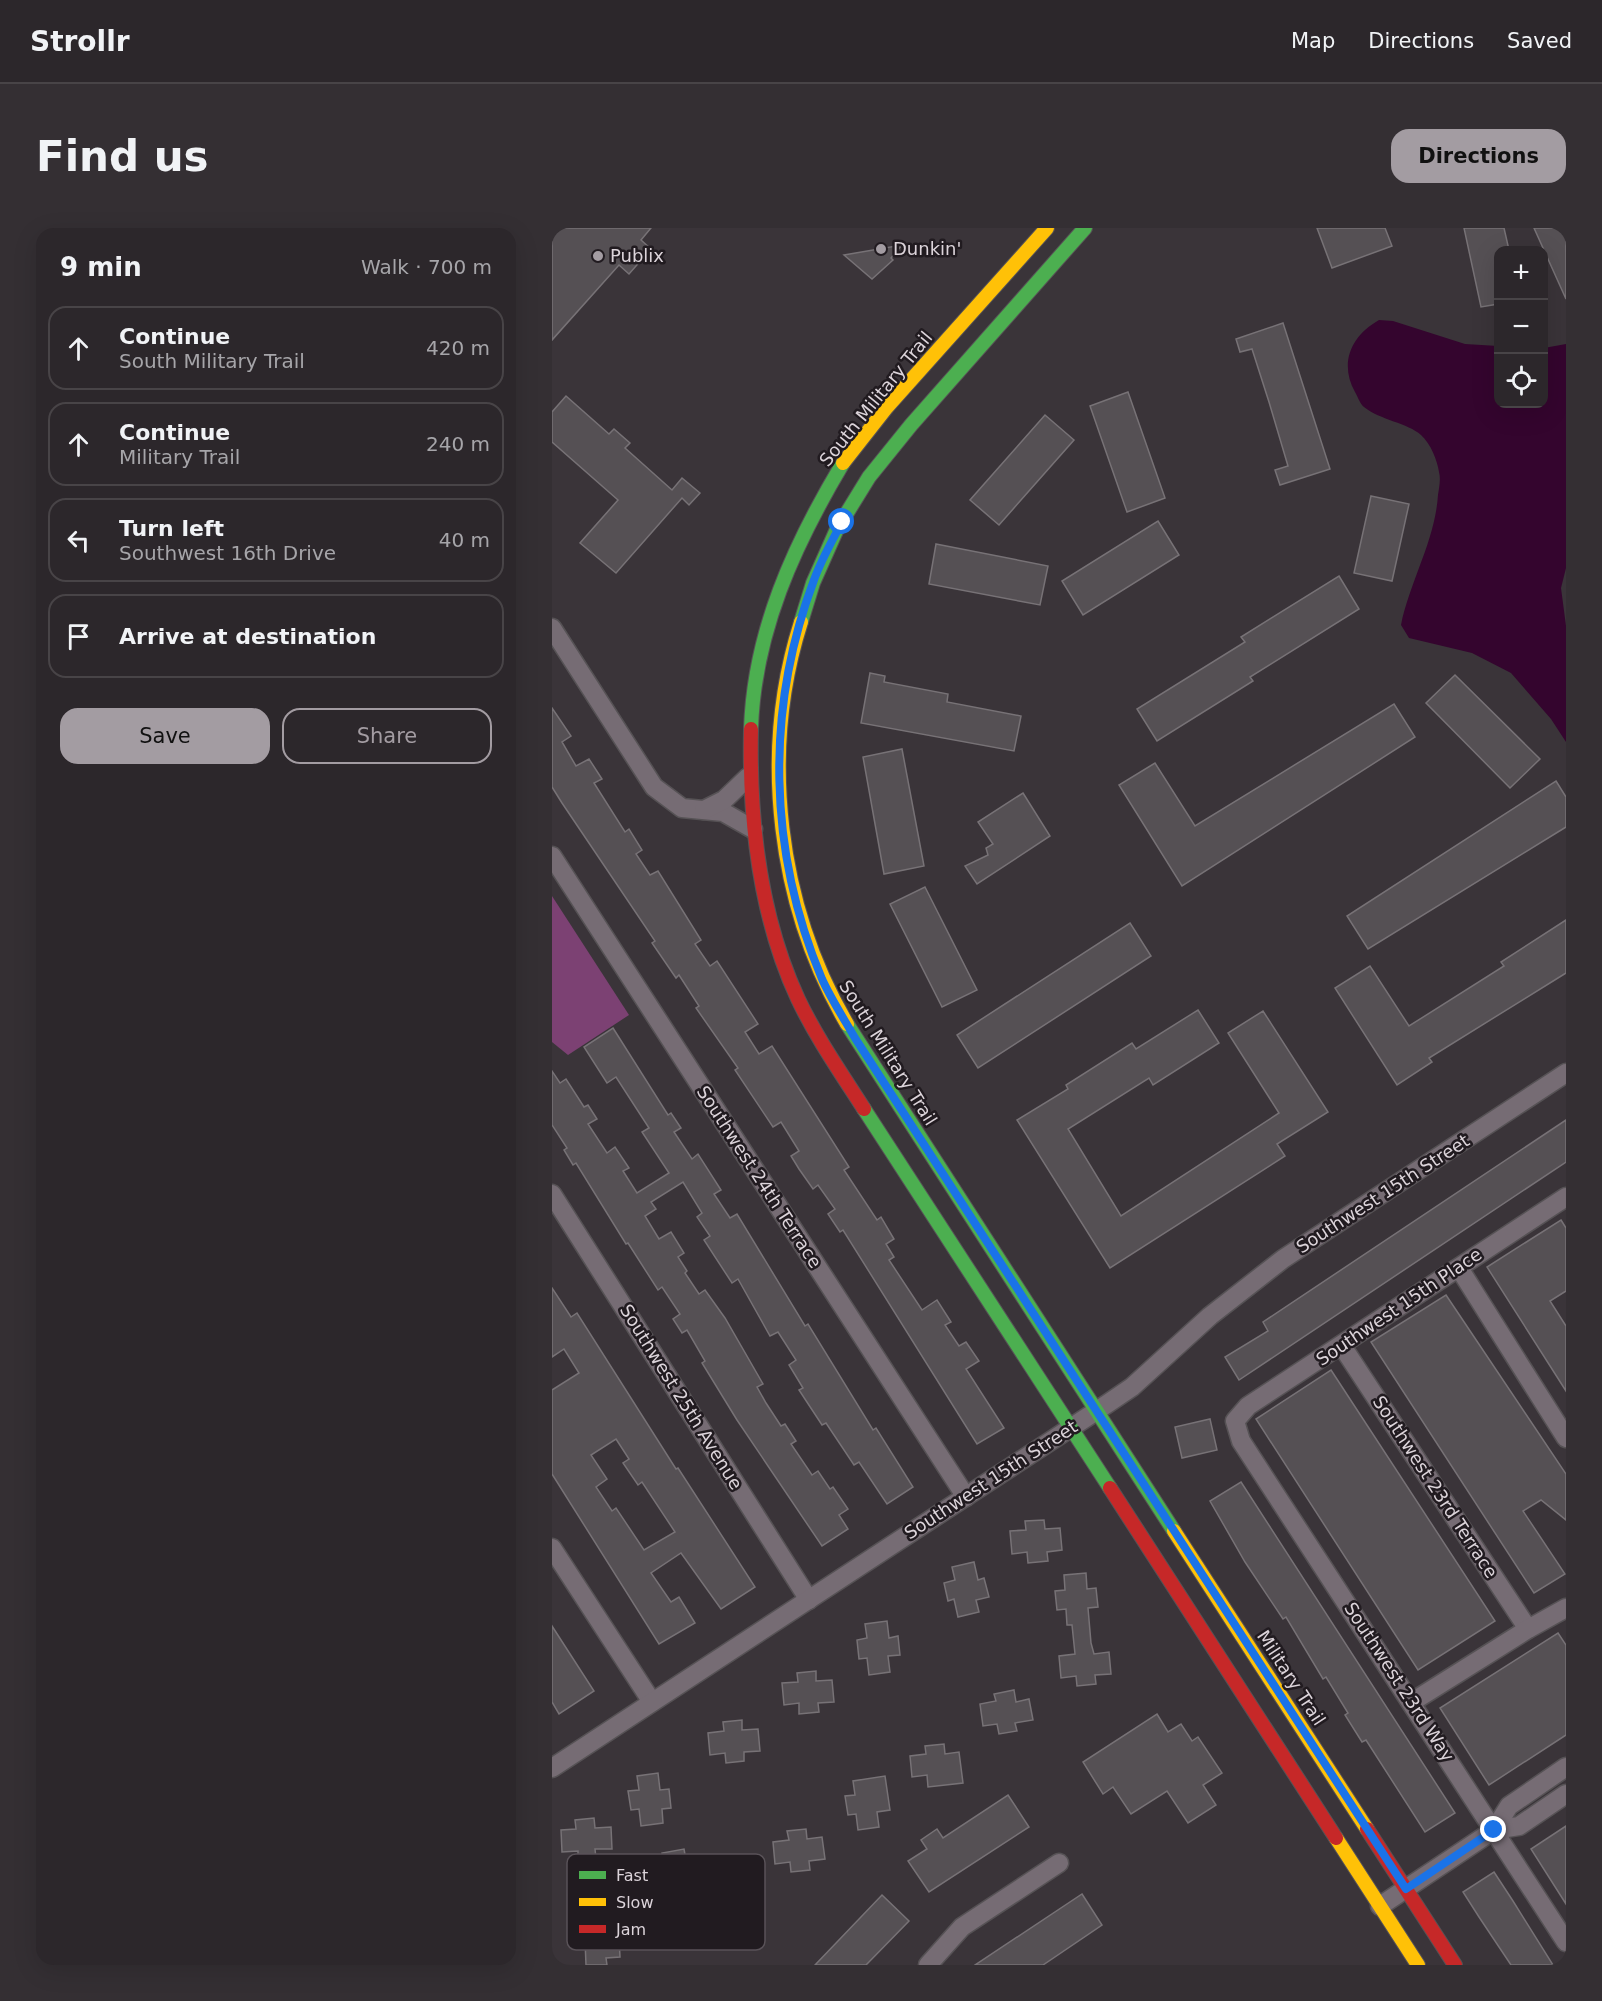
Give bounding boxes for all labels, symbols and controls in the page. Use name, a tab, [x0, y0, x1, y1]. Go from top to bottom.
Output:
text: Strollr	[30, 25, 130, 58]
text: Map	[1291, 29, 1335, 53]
text: Directions	[1368, 29, 1474, 53]
text: Saved	[1507, 29, 1572, 53]
button: Directions	[1391, 129, 1566, 183]
text: Find us	[36, 132, 209, 181]
place label: Dunkin'	[893, 238, 961, 259]
marker: Dunkin'	[874, 242, 888, 256]
place label: Publix	[610, 245, 664, 266]
map controls	[1494, 246, 1548, 408]
button: +	[1494, 246, 1548, 300]
marker: Publix	[591, 249, 605, 263]
text: 9 min	[60, 252, 142, 282]
text: Walk · 700 m	[361, 255, 492, 279]
button: −	[1494, 300, 1548, 354]
text: Continue	[119, 324, 230, 349]
street label: South Military Trail	[815, 327, 936, 470]
icon: ahead	[62, 332, 95, 365]
text: 420 m	[426, 336, 490, 360]
text: South Military Trail	[119, 349, 305, 373]
button: locate	[1494, 354, 1548, 408]
text: Continue	[119, 420, 230, 445]
icon: ahead	[62, 428, 95, 461]
text: 240 m	[426, 432, 490, 456]
text: Military Trail	[119, 445, 240, 469]
route start	[828, 508, 854, 534]
text: Turn left	[119, 516, 224, 541]
icon: left	[62, 524, 95, 557]
text: 40 m	[439, 528, 490, 552]
text: Southwest 16th Drive	[119, 541, 336, 565]
icon: arrive	[62, 620, 95, 653]
text: Arrive at destination	[119, 624, 376, 649]
button: Save	[60, 708, 270, 764]
button: Share	[282, 708, 492, 764]
street label: South Military Trail	[835, 976, 942, 1129]
street label: Southwest 24th Terrace	[693, 1082, 826, 1272]
street label: Southwest 15th Street	[1292, 1130, 1473, 1257]
street label: Southwest 15th Place	[1312, 1243, 1486, 1370]
street label: Southwest 25th Avenue	[616, 1300, 747, 1493]
street label: Southwest 23rd Terrace	[1369, 1392, 1502, 1582]
street label: Southwest 15th Street	[900, 1416, 1081, 1543]
street label: Southwest 23rd Way	[1340, 1598, 1459, 1766]
street label: Military Trail	[1253, 1626, 1330, 1729]
route end	[1480, 1816, 1506, 1842]
legend	[567, 1854, 765, 1950]
text: Fast	[616, 1866, 648, 1885]
text: Slow	[616, 1893, 653, 1912]
text: Jam	[615, 1920, 646, 1939]

